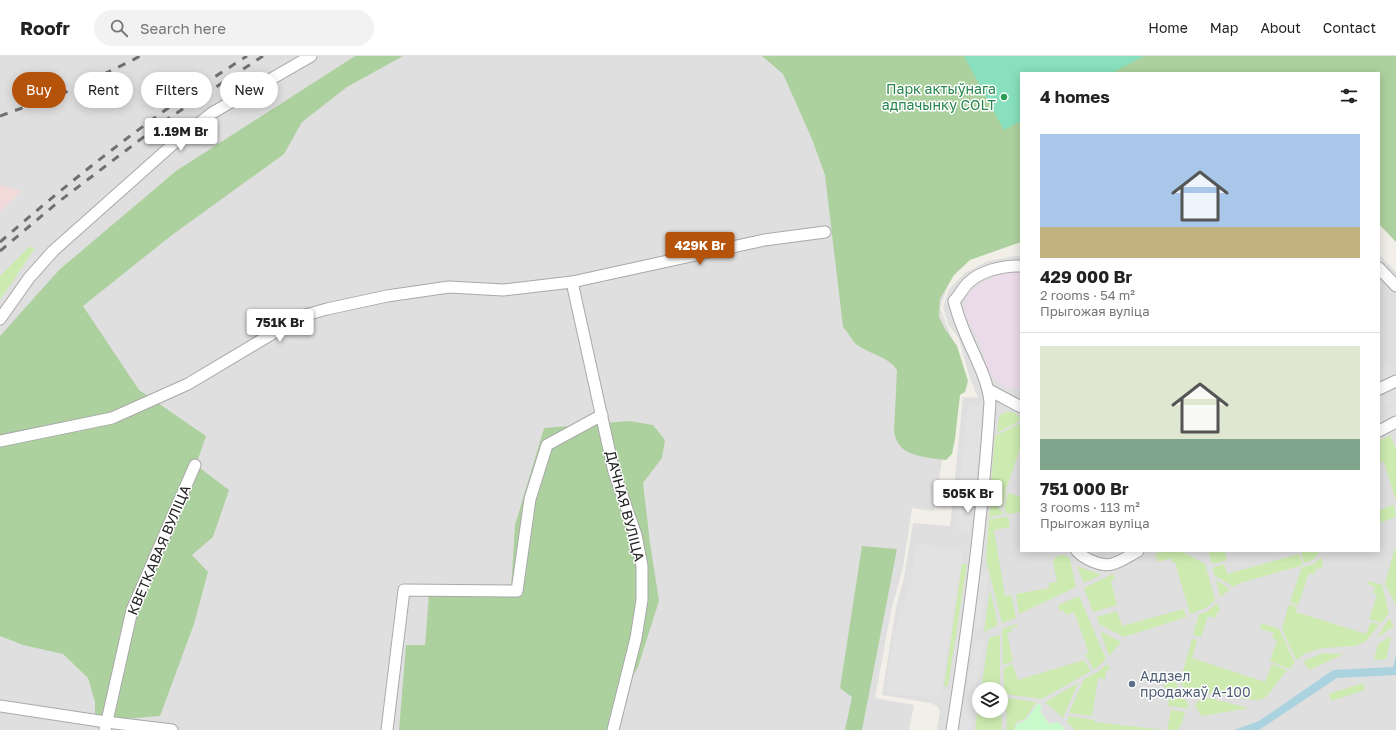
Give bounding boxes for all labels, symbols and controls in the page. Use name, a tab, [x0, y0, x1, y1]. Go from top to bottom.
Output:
search box	[94, 10, 374, 46]
text: Roofr	[20, 16, 70, 39]
icon: search	[108, 17, 130, 39]
text: Search here	[140, 19, 226, 37]
text: Home	[1148, 19, 1188, 36]
text: Map	[1210, 19, 1238, 36]
text: About	[1260, 19, 1301, 36]
text: Contact	[1323, 19, 1376, 36]
chip: Buy	[12, 72, 66, 108]
chip: Rent	[74, 72, 133, 108]
chip: Filters	[141, 72, 212, 108]
chip: New	[220, 72, 278, 108]
place label: Парк актыўнага адпачынку COLT	[882, 80, 996, 113]
icon: filters	[1338, 85, 1360, 107]
text: 4 homes	[1040, 86, 1110, 107]
marker: Парк актыўнага адпачынку COLT	[999, 92, 1009, 102]
pin: 1.19M Br	[140, 118, 222, 152]
text: 1.19M Br	[154, 123, 208, 139]
icon: home	[1164, 160, 1236, 232]
pin: 429K Br	[663, 232, 737, 266]
text: 429K Br	[674, 237, 726, 253]
text: 429 000 Br	[1040, 266, 1132, 287]
text: 2 rooms · 54 m²	[1040, 287, 1135, 303]
text: Прыгожая вуліца	[1040, 303, 1150, 319]
pin: 751K Br	[243, 309, 317, 343]
text: 751K Br	[256, 314, 304, 330]
icon: home	[1164, 372, 1236, 444]
street label: ДАЧНАЯ ВУЛІЦА	[603, 449, 649, 564]
text: 751 000 Br	[1040, 478, 1129, 499]
pin: 505K Br	[931, 480, 1005, 514]
street label: КВЕТКАВАЯ ВУЛІЦА	[123, 482, 194, 617]
text: 505K Br	[942, 485, 994, 501]
text: 3 rooms · 113 m²	[1040, 499, 1140, 515]
text: Прыгожая вуліца	[1040, 515, 1150, 531]
place label: Аддзел продажаў А-100	[1140, 667, 1251, 700]
marker: Аддзел продажаў А-100	[1127, 679, 1137, 689]
map controls	[972, 682, 1008, 718]
button: layers	[972, 682, 1008, 718]

